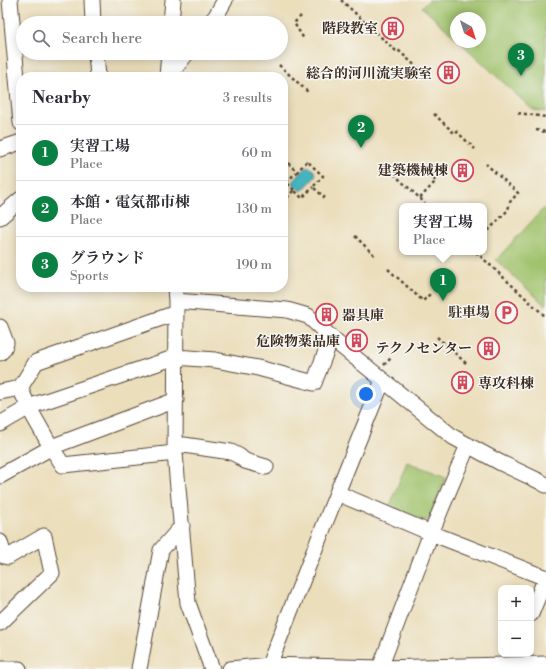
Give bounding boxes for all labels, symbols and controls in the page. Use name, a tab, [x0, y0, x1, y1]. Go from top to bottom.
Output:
north arrow	[450, 12, 486, 48]
building icon: 階段教室	[380, 15, 406, 41]
search box	[16, 16, 288, 60]
place label: 階段教室	[322, 20, 378, 38]
icon: search	[30, 27, 52, 49]
text: Search here	[62, 29, 142, 48]
pin: 3	[508, 43, 534, 76]
building icon: 総合的河川流実験室	[435, 60, 461, 86]
place label: 総合的河川流実験室	[306, 65, 432, 83]
text: Nearby	[32, 87, 91, 109]
text: 3 results	[223, 90, 272, 106]
pin: 2	[348, 115, 374, 148]
text: 実習工場	[70, 137, 130, 156]
text: 1	[42, 145, 48, 161]
text: 60 m	[241, 145, 272, 161]
text: Place	[70, 156, 102, 172]
building icon: 建築機械棟	[450, 157, 476, 183]
place label: 建築機械棟	[378, 162, 448, 180]
text: 本館・電気都市棟	[70, 193, 190, 212]
text: 2	[41, 201, 49, 217]
text: 130 m	[237, 201, 272, 217]
popup	[399, 203, 487, 255]
text: Place	[70, 212, 102, 228]
text: 実習工場	[413, 213, 473, 232]
text: Place	[413, 232, 445, 248]
text: グラウンド	[70, 249, 145, 268]
text: 3	[41, 257, 49, 273]
text: 190 m	[236, 257, 272, 273]
text: Sports	[70, 268, 109, 284]
pin: 1	[430, 268, 456, 301]
parking icon: 駐車場	[493, 299, 519, 325]
building icon: 器具庫	[313, 302, 339, 328]
place label: 駐車場	[448, 304, 490, 322]
place label: 器具庫	[342, 307, 384, 325]
building icon: 危険物薬品庫	[343, 328, 369, 354]
place label: 危険物薬品庫	[256, 333, 340, 351]
building icon: テクノセンター	[475, 335, 501, 361]
place label: テクノセンター	[376, 340, 472, 358]
building icon: 専攻科棟	[449, 370, 475, 396]
place label: 専攻科棟	[478, 375, 534, 393]
your location	[356, 384, 376, 404]
map controls	[498, 585, 534, 657]
button: +	[498, 585, 534, 621]
button: −	[498, 621, 534, 657]

